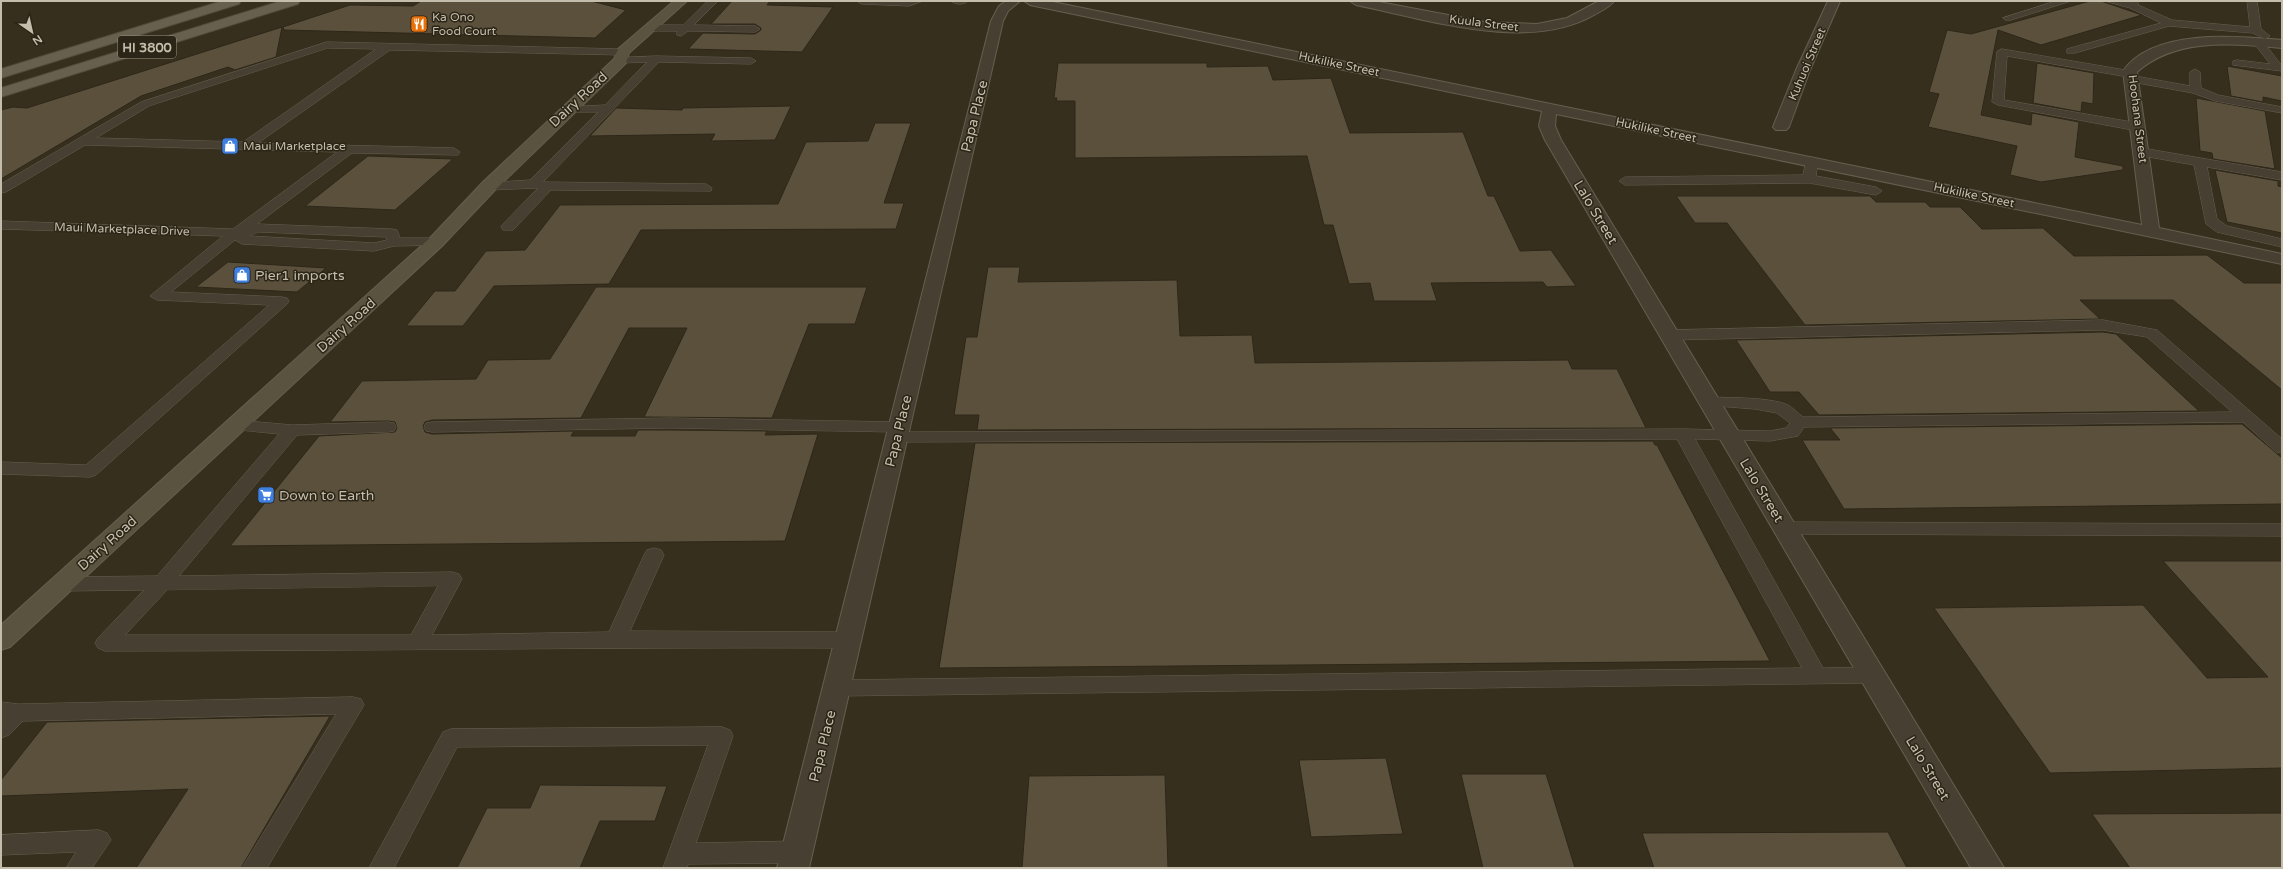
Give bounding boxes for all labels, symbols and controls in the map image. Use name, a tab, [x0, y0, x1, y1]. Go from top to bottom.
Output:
place label: Ka Ono Food Court	[432, 10, 496, 38]
north arrow	[12, 12, 52, 52]
street label: Kuula Street	[1449, 12, 1520, 34]
restaurant icon: Ka Ono Food Court	[409, 14, 429, 34]
street label: Kuhuoi Street	[1785, 25, 1829, 102]
text: N	[30, 32, 45, 48]
road number: HI 3800	[118, 36, 176, 58]
street label: Hukilike Street	[1297, 49, 1381, 79]
street label: Dairy Road	[546, 68, 611, 131]
street label: Hoohana Street	[2126, 74, 2150, 164]
street label: Papa Place	[957, 78, 992, 154]
street label: Hukilike Street	[1614, 115, 1698, 145]
shop icon: Maui Marketplace	[220, 136, 240, 156]
place label: Maui Marketplace	[243, 139, 346, 153]
street label: Lalo Street	[1570, 177, 1622, 248]
street label: Hukilike Street	[1932, 180, 2016, 210]
street label: Maui Marketplace Drive	[54, 220, 190, 238]
shop icon: Pier1 imports	[232, 265, 252, 285]
place label: Pier1 imports	[255, 267, 345, 284]
street label: Dairy Road	[313, 294, 379, 356]
street label: Papa Place	[881, 393, 916, 469]
street label: Lalo Street	[1736, 455, 1788, 526]
supermarket icon: Down to Earth	[256, 485, 276, 505]
place label: Down to Earth	[279, 487, 374, 504]
street label: Dairy Road	[74, 512, 140, 574]
street label: Papa Place	[805, 708, 840, 784]
street label: Lalo Street	[1902, 733, 1954, 804]

